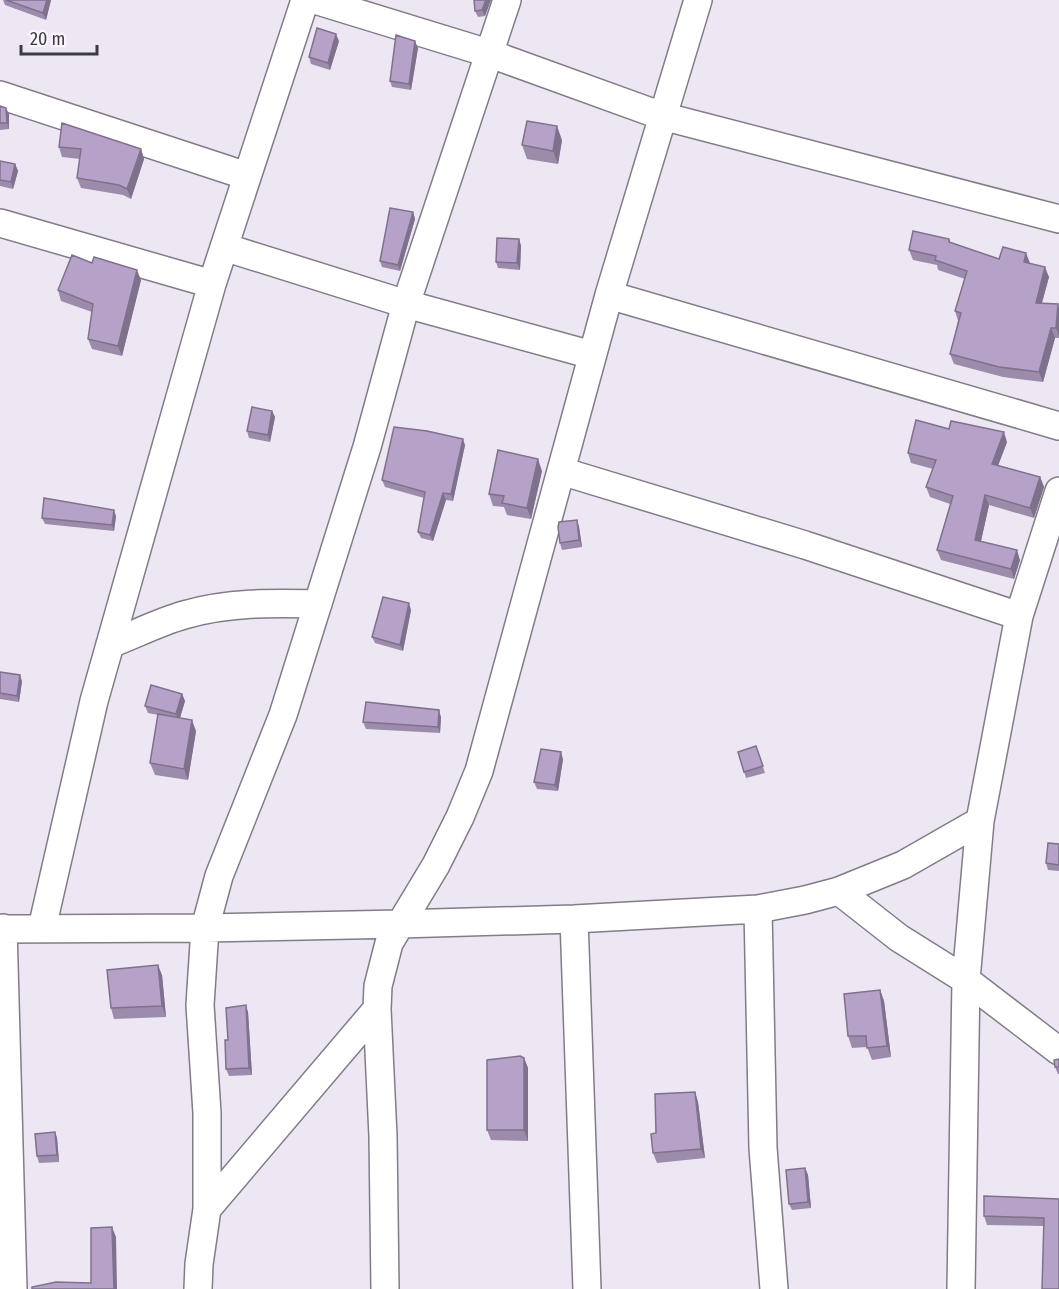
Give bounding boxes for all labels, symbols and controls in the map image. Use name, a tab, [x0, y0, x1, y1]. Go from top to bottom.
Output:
scale bar	[21, 18, 98, 56]
text: 20 m	[30, 28, 65, 50]

